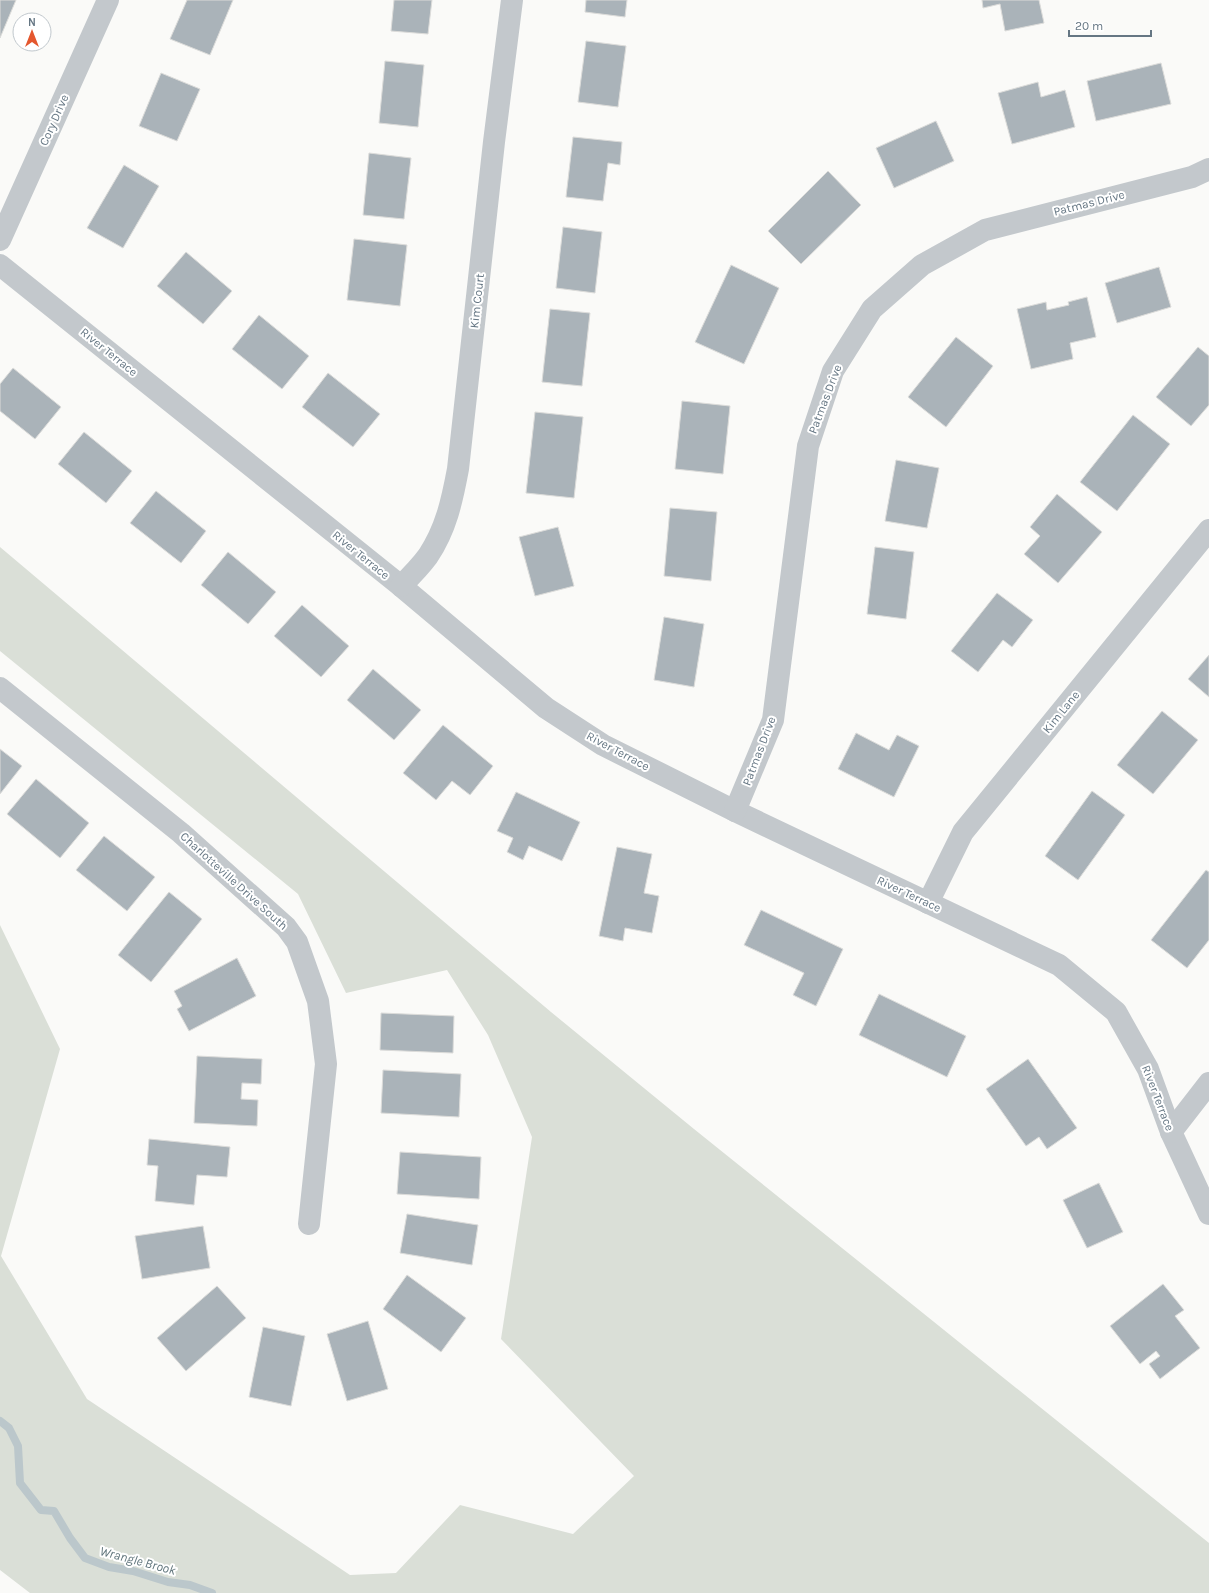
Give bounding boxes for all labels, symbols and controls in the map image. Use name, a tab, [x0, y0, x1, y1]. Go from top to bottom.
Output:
north arrow	[12, 12, 52, 52]
scale bar	[1069, 12, 1151, 38]
text: N	[28, 16, 36, 29]
text: 20 m	[1075, 19, 1103, 33]
street label: Cory Drive	[36, 92, 72, 148]
street label: Patmas Drive	[1052, 187, 1126, 219]
street label: Kim Court	[467, 272, 487, 329]
street label: River Terrace	[78, 325, 140, 379]
street label: Patmas Drive	[805, 363, 845, 435]
street label: River Terrace	[330, 528, 392, 582]
street label: Kim Lane	[1040, 688, 1082, 736]
street label: Patmas Drive	[739, 715, 779, 787]
street label: River Terrace	[584, 729, 652, 773]
street label: Charlotteville Drive South	[177, 829, 291, 933]
street label: River Terrace	[875, 873, 943, 915]
street label: River Terrace	[1139, 1063, 1177, 1133]
water label: Wrangle Brook	[98, 1543, 178, 1578]

